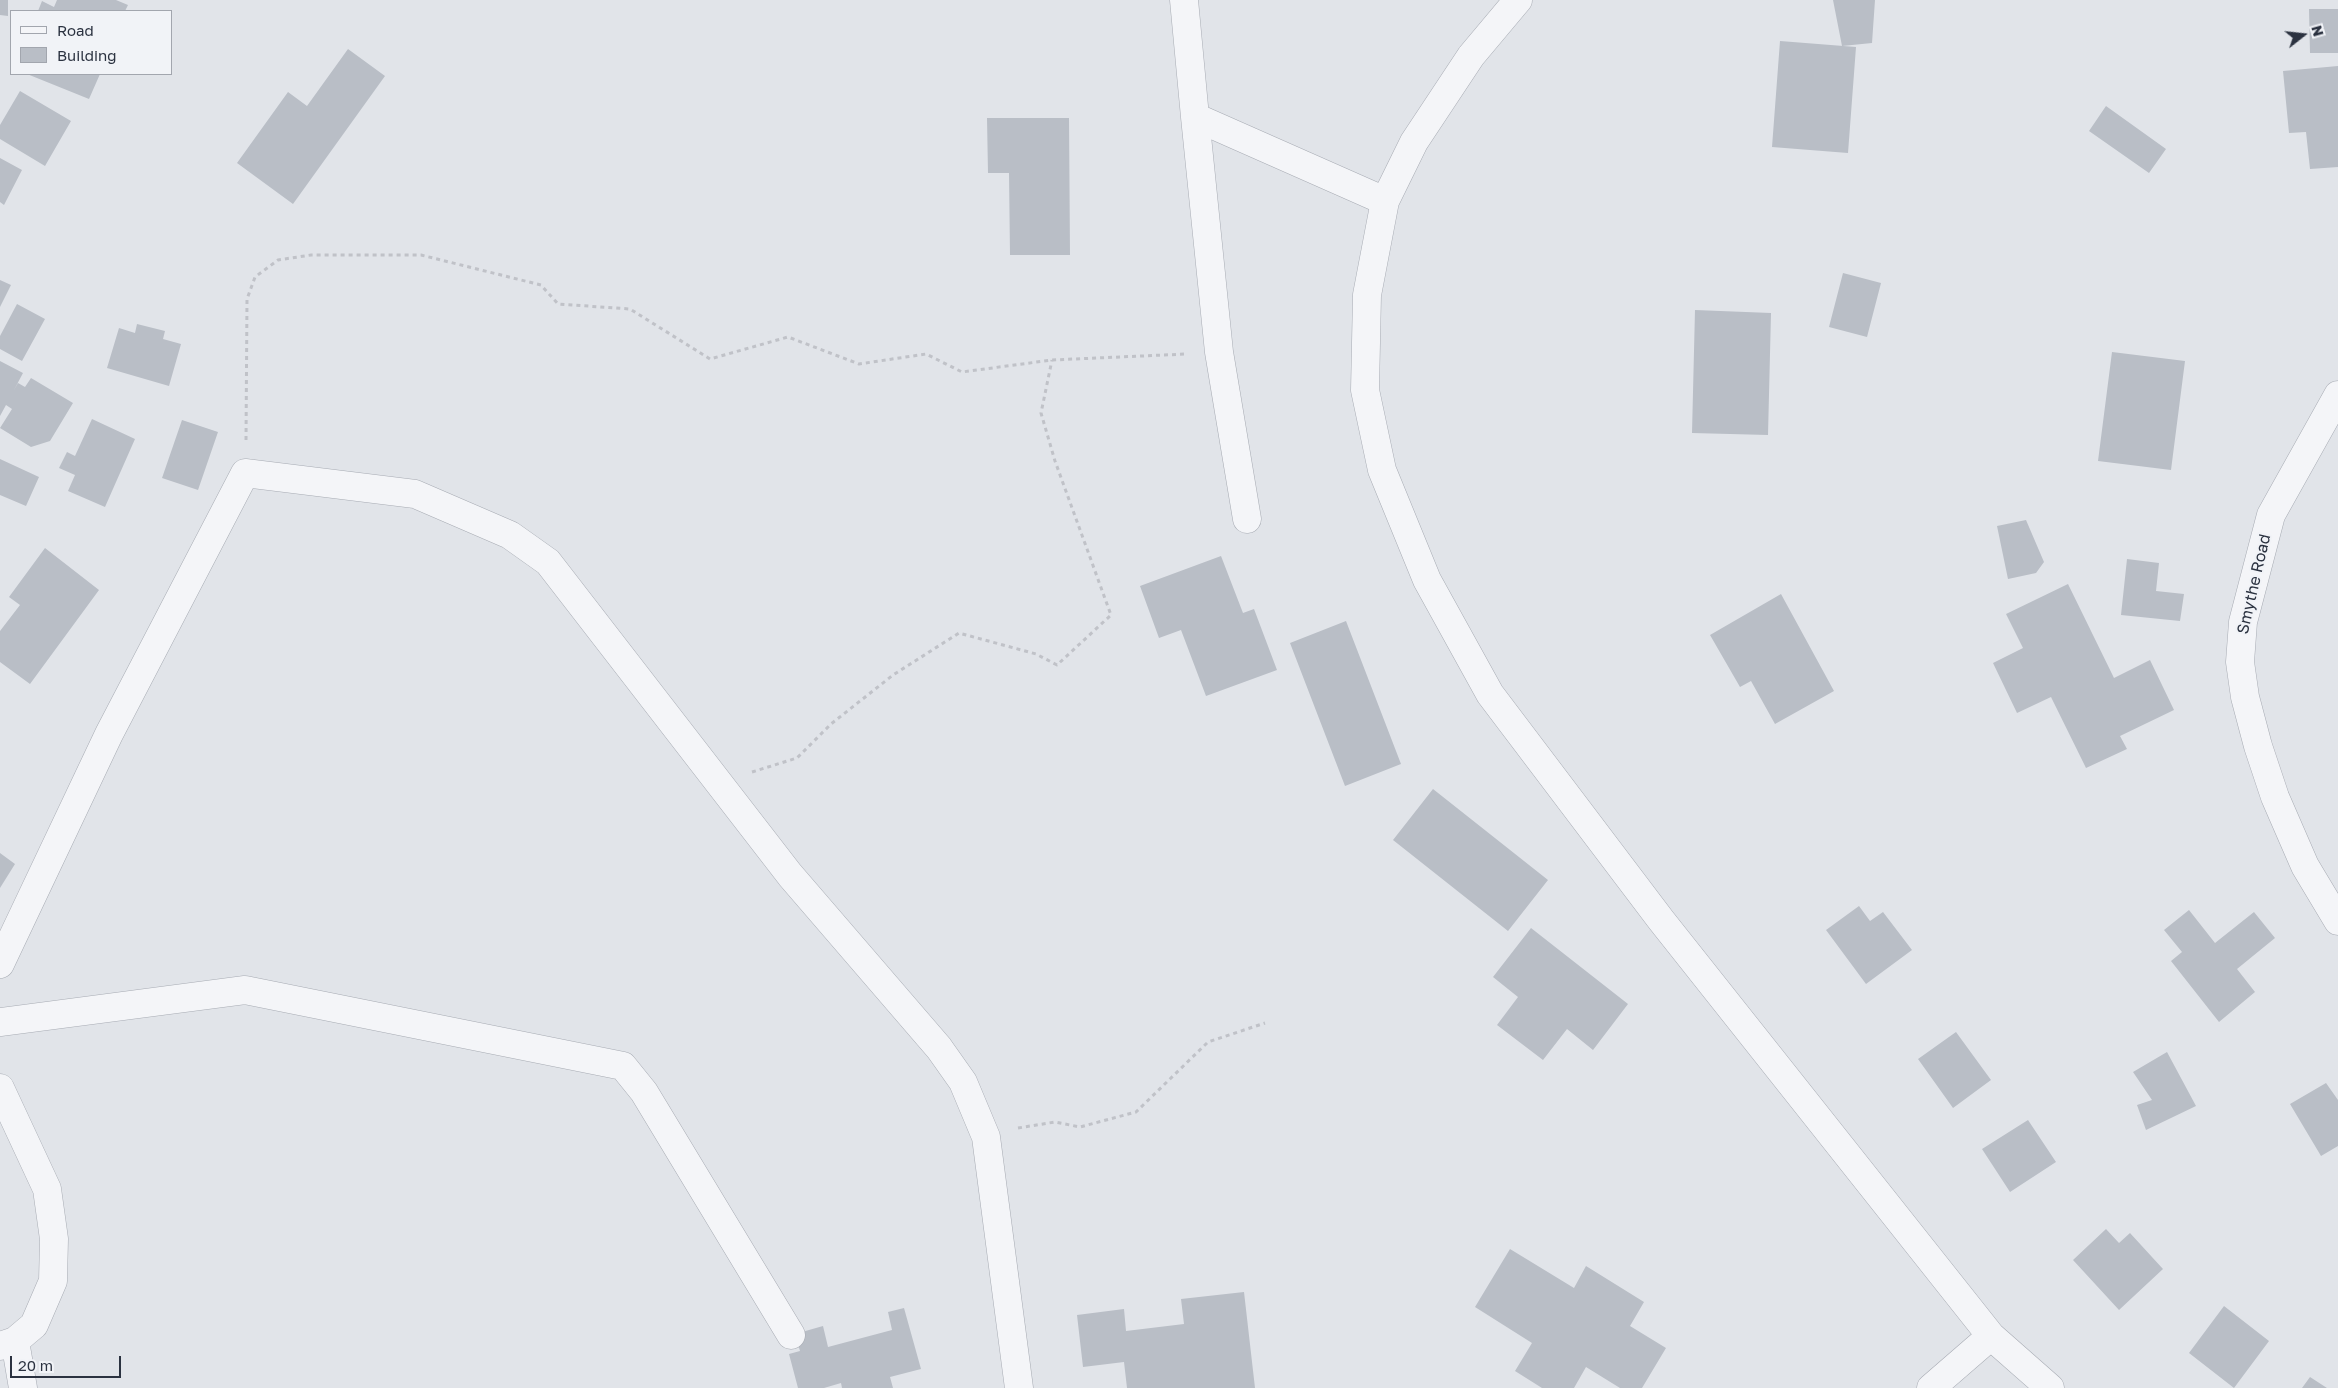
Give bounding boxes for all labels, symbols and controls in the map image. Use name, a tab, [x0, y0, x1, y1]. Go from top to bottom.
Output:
legend	[10, 10, 172, 75]
north arrow	[2278, 10, 2328, 60]
text: Road	[57, 21, 94, 39]
text: N	[2308, 23, 2328, 38]
text: Building	[57, 46, 117, 64]
street label: Smythe Road	[2233, 532, 2275, 636]
scale bar	[12, 1346, 124, 1378]
text: 20 m	[18, 1356, 53, 1374]

